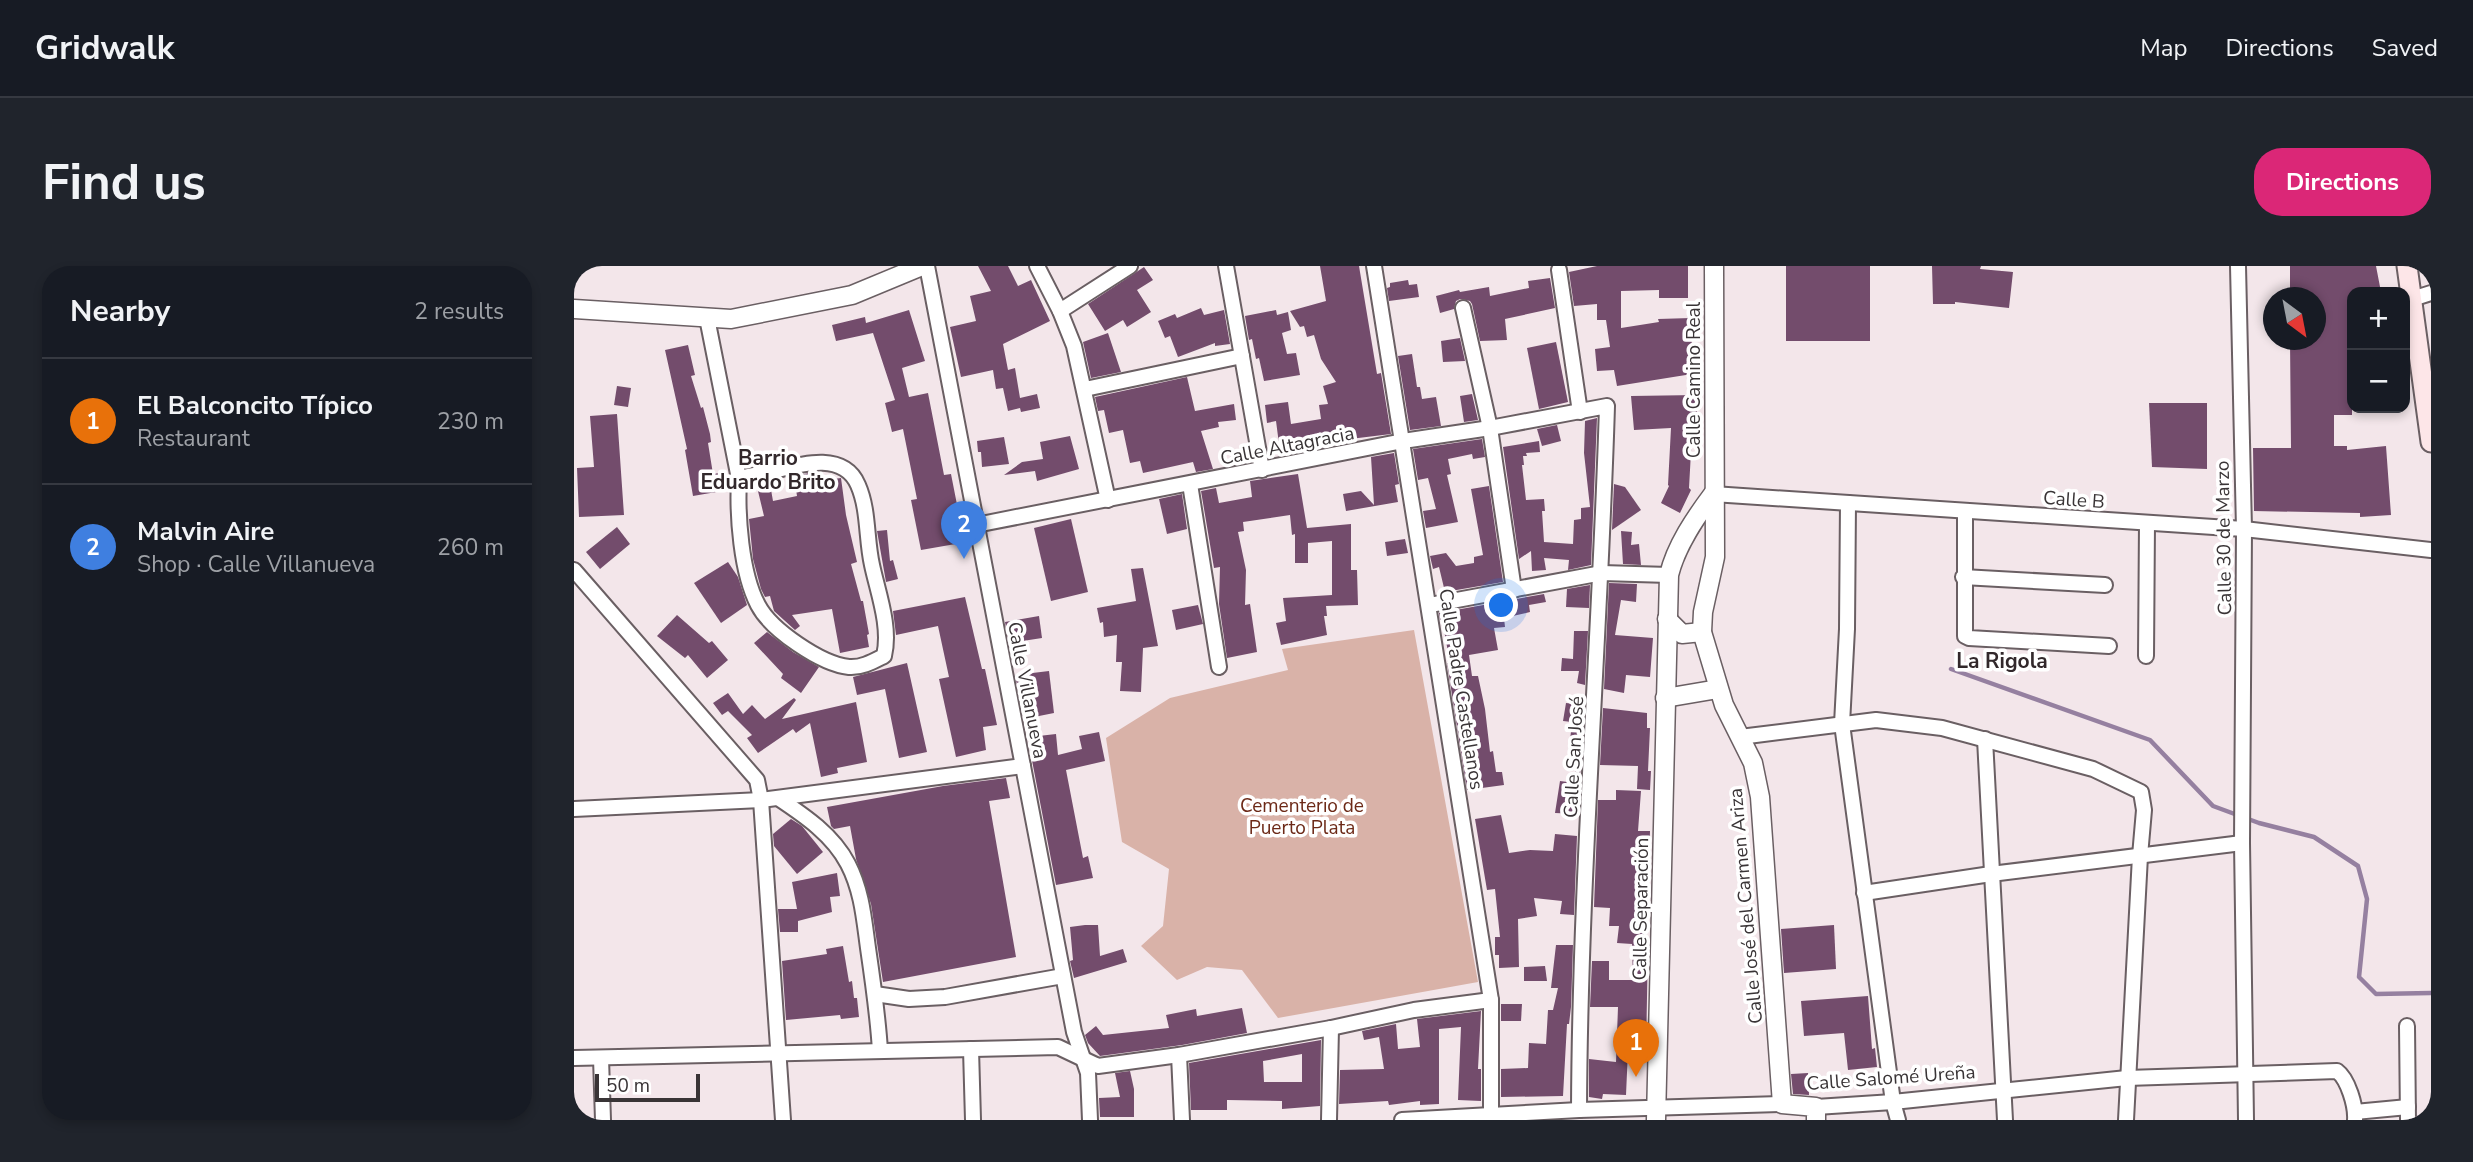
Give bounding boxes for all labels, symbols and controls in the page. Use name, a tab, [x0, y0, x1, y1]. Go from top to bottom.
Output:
text: Gridwalk	[35, 26, 175, 71]
text: Map	[2140, 32, 2187, 64]
text: Directions	[2225, 32, 2334, 64]
text: Saved	[2372, 32, 2438, 64]
button: Directions	[2254, 148, 2431, 216]
text: Find us	[42, 149, 206, 216]
north arrow	[2263, 287, 2326, 350]
map controls	[2347, 287, 2410, 413]
button: +	[2347, 287, 2410, 350]
text: Nearby	[70, 291, 170, 332]
text: 2 results	[414, 296, 504, 327]
street label: Calle Camino Real	[1681, 301, 1707, 458]
button: −	[2347, 350, 2410, 413]
text: El Balconcito Típico	[137, 388, 373, 423]
text: 1	[86, 406, 100, 437]
text: 230 m	[437, 406, 504, 437]
street label: Calle Altagracia	[1218, 420, 1356, 472]
text: Restaurant	[137, 423, 250, 454]
district label: Barrio Eduardo Brito	[700, 444, 836, 496]
street label: Calle 30 de Marzo	[2210, 460, 2238, 616]
street label: Calle B	[2042, 485, 2106, 515]
pin: 2	[941, 501, 987, 559]
text: Malvin Aire	[137, 514, 274, 549]
text: 2	[86, 532, 100, 563]
text: 260 m	[437, 532, 504, 563]
text: Shop · Calle Villanueva	[137, 549, 375, 580]
street label: Calle Padre Castellanos	[1432, 587, 1490, 792]
your location	[1484, 588, 1518, 622]
street label: Calle Villanueva	[1001, 620, 1053, 761]
district label: La Rigola	[1956, 647, 2048, 675]
street label: Calle San José	[1558, 695, 1590, 819]
street label: Calle José del Carmen Ariza	[1723, 787, 1769, 1025]
park label: Cementerio de Puerto Plata	[1240, 793, 1364, 841]
street label: Calle Separación	[1627, 837, 1655, 981]
pin: 1	[1613, 1019, 1659, 1077]
street label: Calle Salomé Ureña	[1806, 1059, 1976, 1097]
scale bar	[595, 1071, 700, 1103]
text: 50 m	[606, 1073, 650, 1099]

